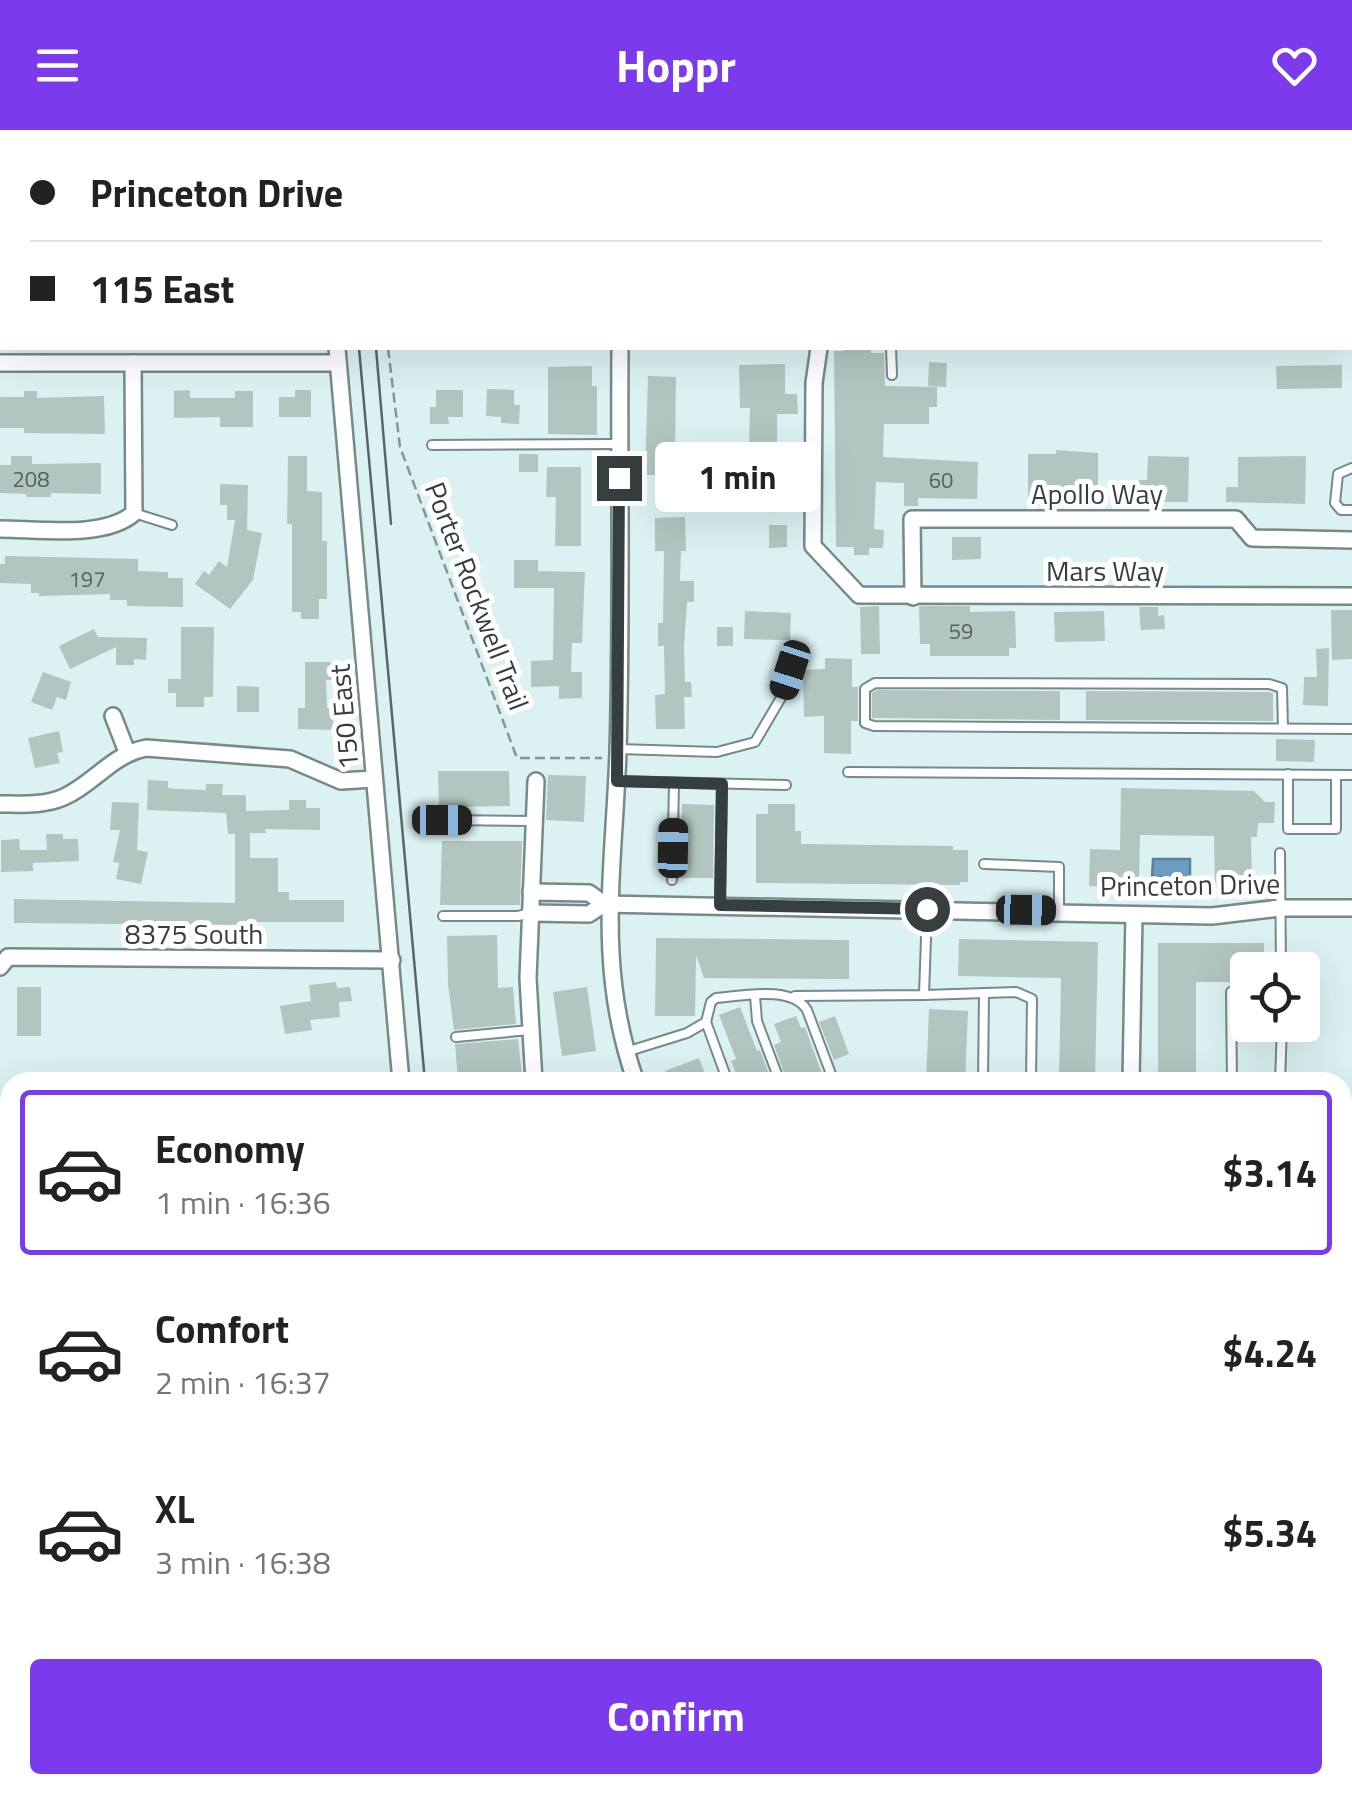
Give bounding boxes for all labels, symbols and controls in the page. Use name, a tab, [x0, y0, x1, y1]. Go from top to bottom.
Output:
text: Hoppr	[616, 31, 736, 99]
icon: menu	[30, 38, 85, 93]
icon: heart	[1267, 38, 1322, 93]
text: Princeton Drive	[90, 164, 343, 222]
text: 115 East	[90, 260, 234, 318]
callout: 1 min	[654, 443, 819, 513]
text: 1 min	[699, 453, 776, 501]
route end	[597, 456, 642, 501]
house number: 208	[13, 462, 49, 496]
house number: 60	[929, 463, 953, 497]
street label: Apollo Way	[1031, 472, 1163, 515]
street label: Porter Rockwell Trail	[414, 476, 541, 716]
street label: Mars Way	[1046, 549, 1164, 592]
house number: 197	[69, 562, 105, 596]
house number: 59	[949, 614, 973, 648]
car	[766, 637, 814, 703]
street label: 150 East	[317, 662, 370, 771]
car	[412, 805, 472, 835]
car	[657, 818, 689, 878]
street label: Princeton Drive	[1099, 861, 1281, 908]
route start	[905, 887, 950, 932]
car	[996, 894, 1056, 926]
street label: 8375 South	[125, 912, 263, 955]
map controls	[1230, 952, 1320, 1042]
button: locate	[1230, 952, 1320, 1042]
text: Economy	[155, 1120, 305, 1178]
icon: car	[35, 1128, 125, 1218]
text: $3.14	[1222, 1144, 1317, 1202]
text: 1 min · 16:36	[155, 1178, 331, 1226]
text: Comfort	[155, 1300, 289, 1358]
icon: car	[35, 1308, 125, 1398]
text: $4.24	[1222, 1324, 1317, 1382]
text: 2 min · 16:37	[155, 1358, 331, 1406]
text: XL	[155, 1480, 195, 1538]
icon: car	[35, 1488, 125, 1578]
text: $5.34	[1222, 1504, 1317, 1562]
text: 3 min · 16:38	[155, 1538, 331, 1586]
button: Confirm	[30, 1659, 1322, 1774]

